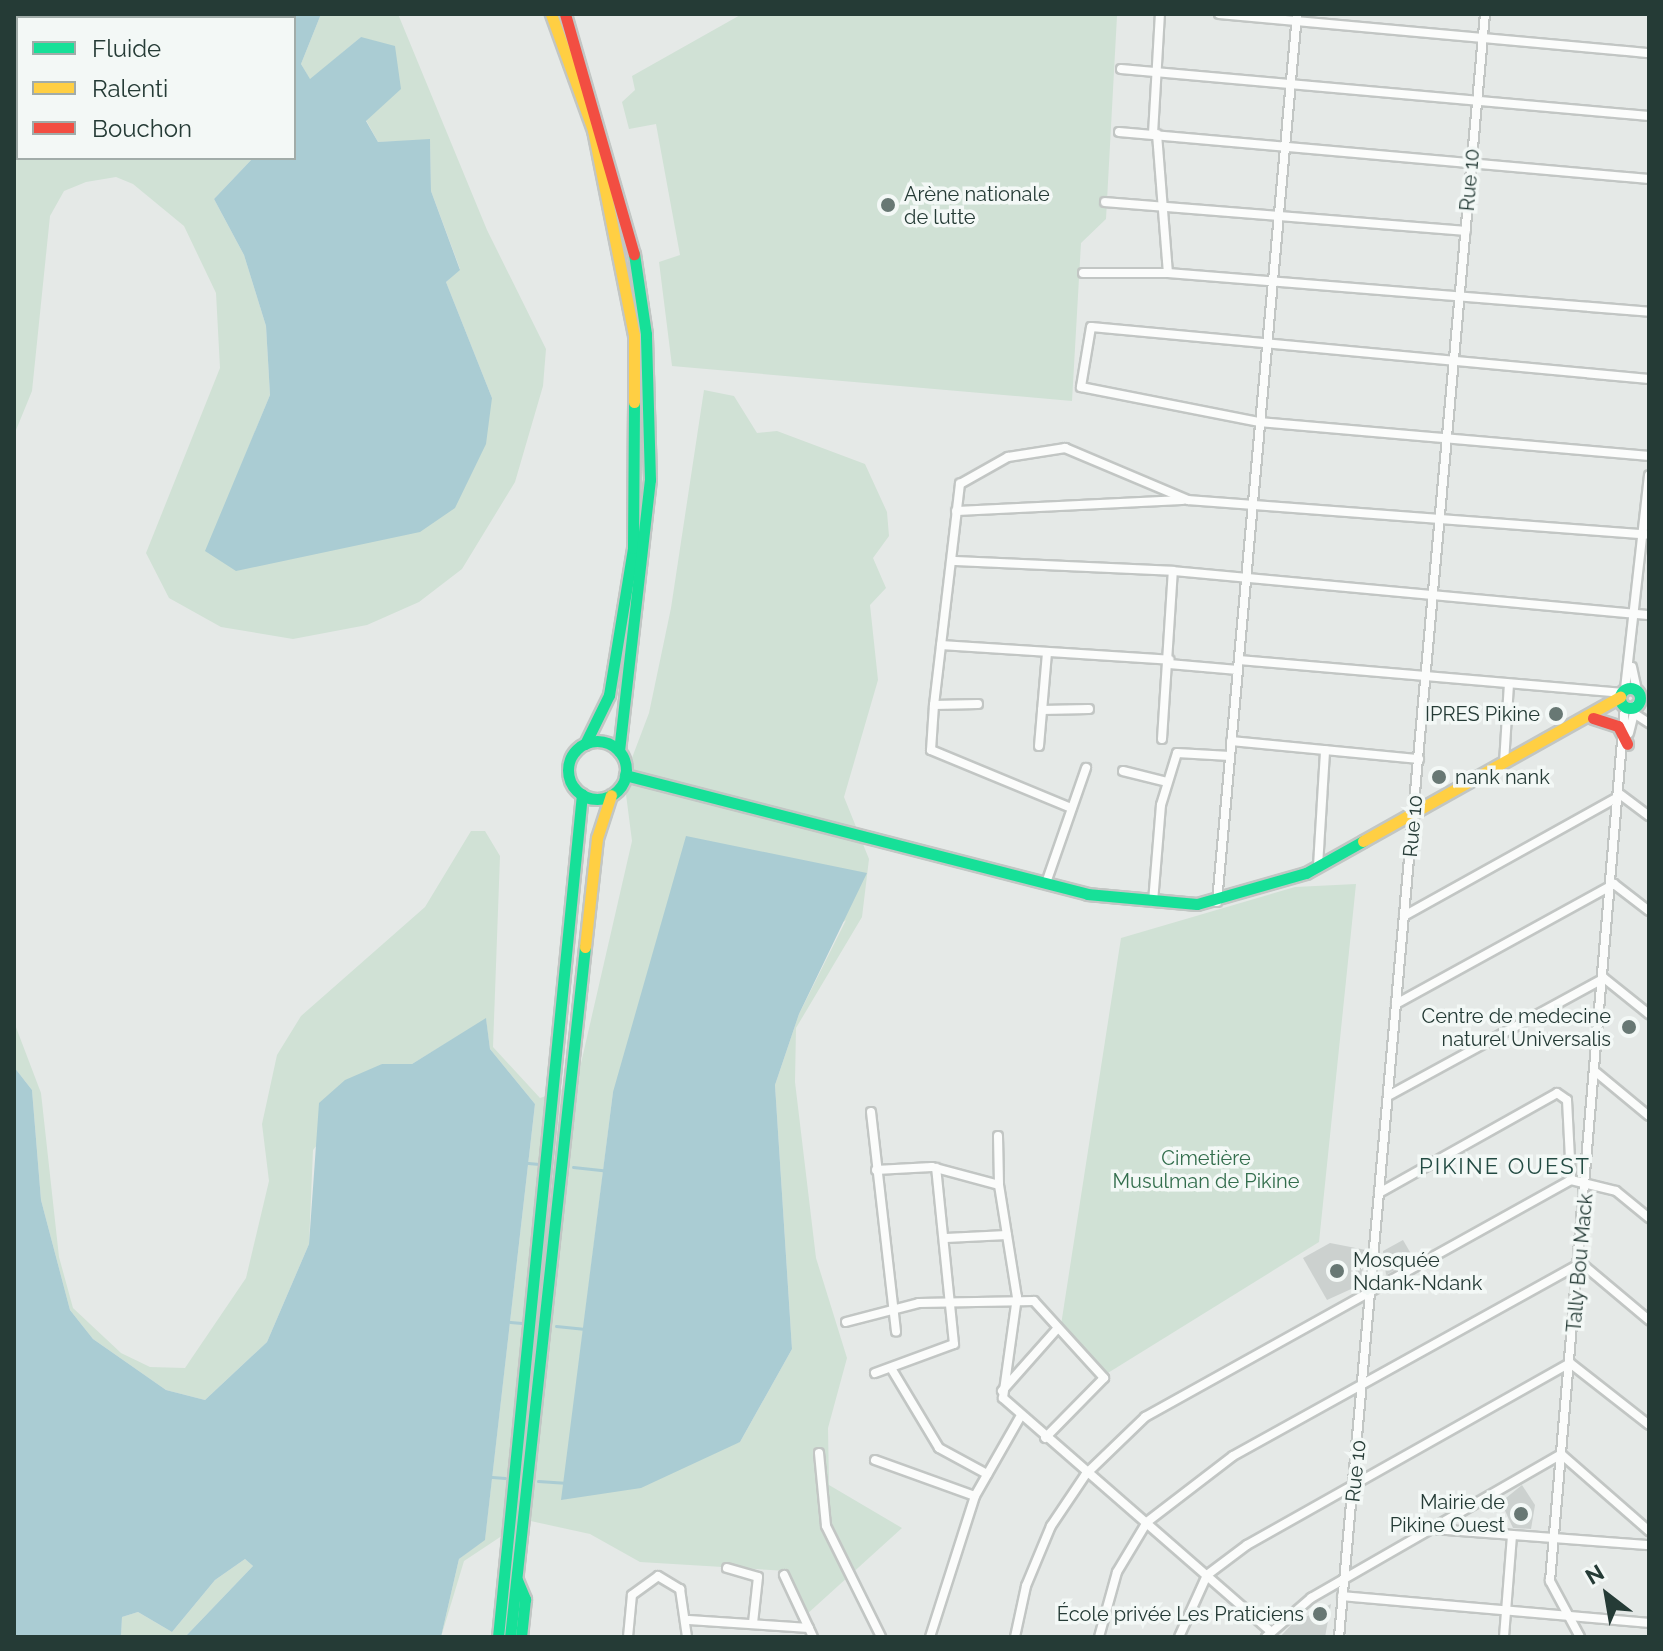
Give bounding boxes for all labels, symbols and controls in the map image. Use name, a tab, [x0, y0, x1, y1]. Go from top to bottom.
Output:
legend	[16, 16, 296, 160]
text: Fluide	[92, 34, 161, 63]
text: Ralenti	[92, 74, 168, 103]
text: Bouchon	[92, 114, 192, 143]
street label: Rue 10	[1455, 148, 1485, 212]
place label: Arène nationale de lutte	[904, 182, 1050, 229]
marker: Arène nationale de lutte	[879, 196, 897, 214]
place label: IPRES Pikine	[1425, 702, 1540, 726]
marker: IPRES Pikine	[1547, 705, 1565, 723]
place label: nank nank	[1455, 765, 1550, 789]
marker: nank nank	[1430, 768, 1448, 786]
street label: Rue 10	[1398, 794, 1428, 858]
place label: Centre de medecine naturel Universalis	[1421, 1004, 1611, 1051]
marker: Centre de medecine naturel Universalis	[1618, 1016, 1640, 1038]
park label: Cimetière Musulman de Pikine	[1113, 1147, 1299, 1194]
district label: PIKINE OUEST	[1419, 1154, 1591, 1180]
street label: Tally Bou Mack	[1562, 1192, 1598, 1334]
place label: Mosquée Ndank-Ndank	[1353, 1248, 1482, 1295]
marker: Mosquée Ndank-Ndank	[1328, 1262, 1346, 1280]
street label: Rue 10	[1341, 1439, 1371, 1503]
place label: Mairie de Pikine Ouest	[1390, 1490, 1505, 1537]
marker: Mairie de Pikine Ouest	[1512, 1505, 1530, 1523]
north arrow	[1567, 1555, 1647, 1635]
text: N	[1581, 1559, 1609, 1590]
place label: École privée Les Praticiens	[1057, 1602, 1304, 1626]
marker: École privée Les Praticiens	[1311, 1605, 1329, 1623]

